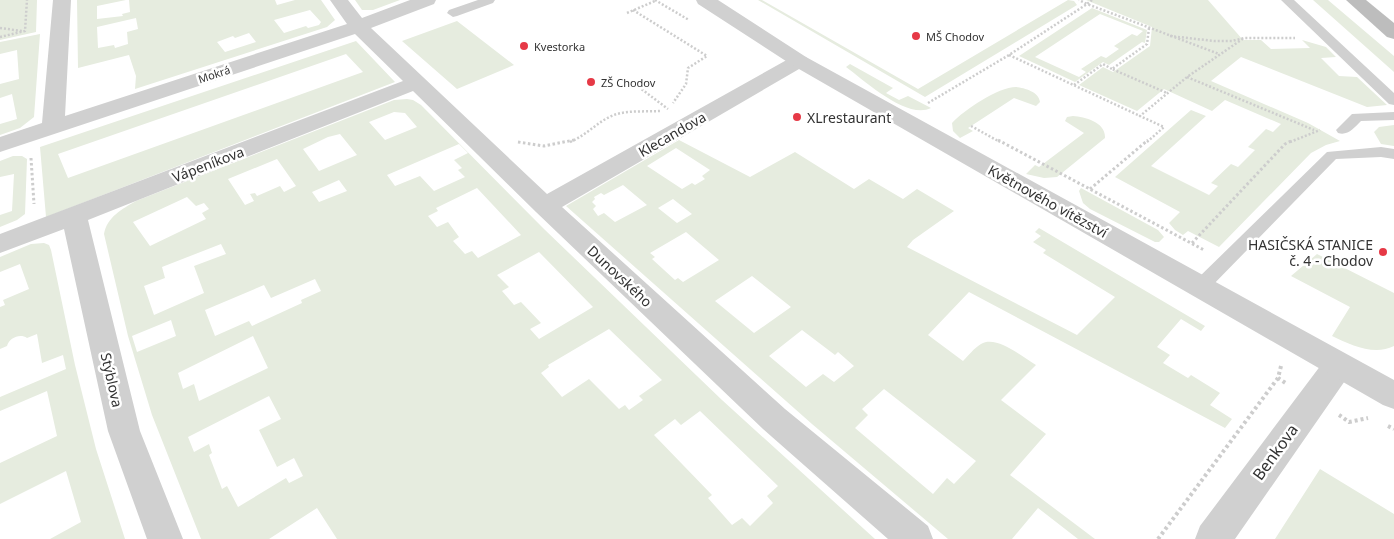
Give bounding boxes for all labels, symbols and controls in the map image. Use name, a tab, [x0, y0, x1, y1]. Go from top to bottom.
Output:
place label: MŠ Chodov	[926, 29, 984, 44]
marker: MŠ Chodov	[910, 30, 922, 42]
place label: Kvestorka	[534, 39, 585, 54]
marker: Kvestorka	[518, 40, 530, 52]
street label: Mokrá	[196, 62, 232, 86]
place label: ZŠ Chodov	[601, 75, 656, 90]
marker: ZŠ Chodov	[585, 76, 597, 88]
street label: Klecandova	[635, 107, 709, 161]
place label: XLrestaurant	[807, 108, 891, 127]
marker: XLrestaurant	[791, 111, 803, 123]
street label: Vápeníkova	[169, 142, 247, 186]
street label: Květnového vítězství	[985, 160, 1112, 242]
place label: HASIČSKÁ STANICE č. 4 - Chodov	[1248, 235, 1374, 270]
street label: Dunovského	[584, 241, 656, 311]
marker: HASIČSKÁ STANICE č. 4 - Chodov	[1377, 246, 1389, 258]
street label: Stýblova	[97, 351, 127, 409]
street label: Benkova	[1247, 420, 1303, 484]

